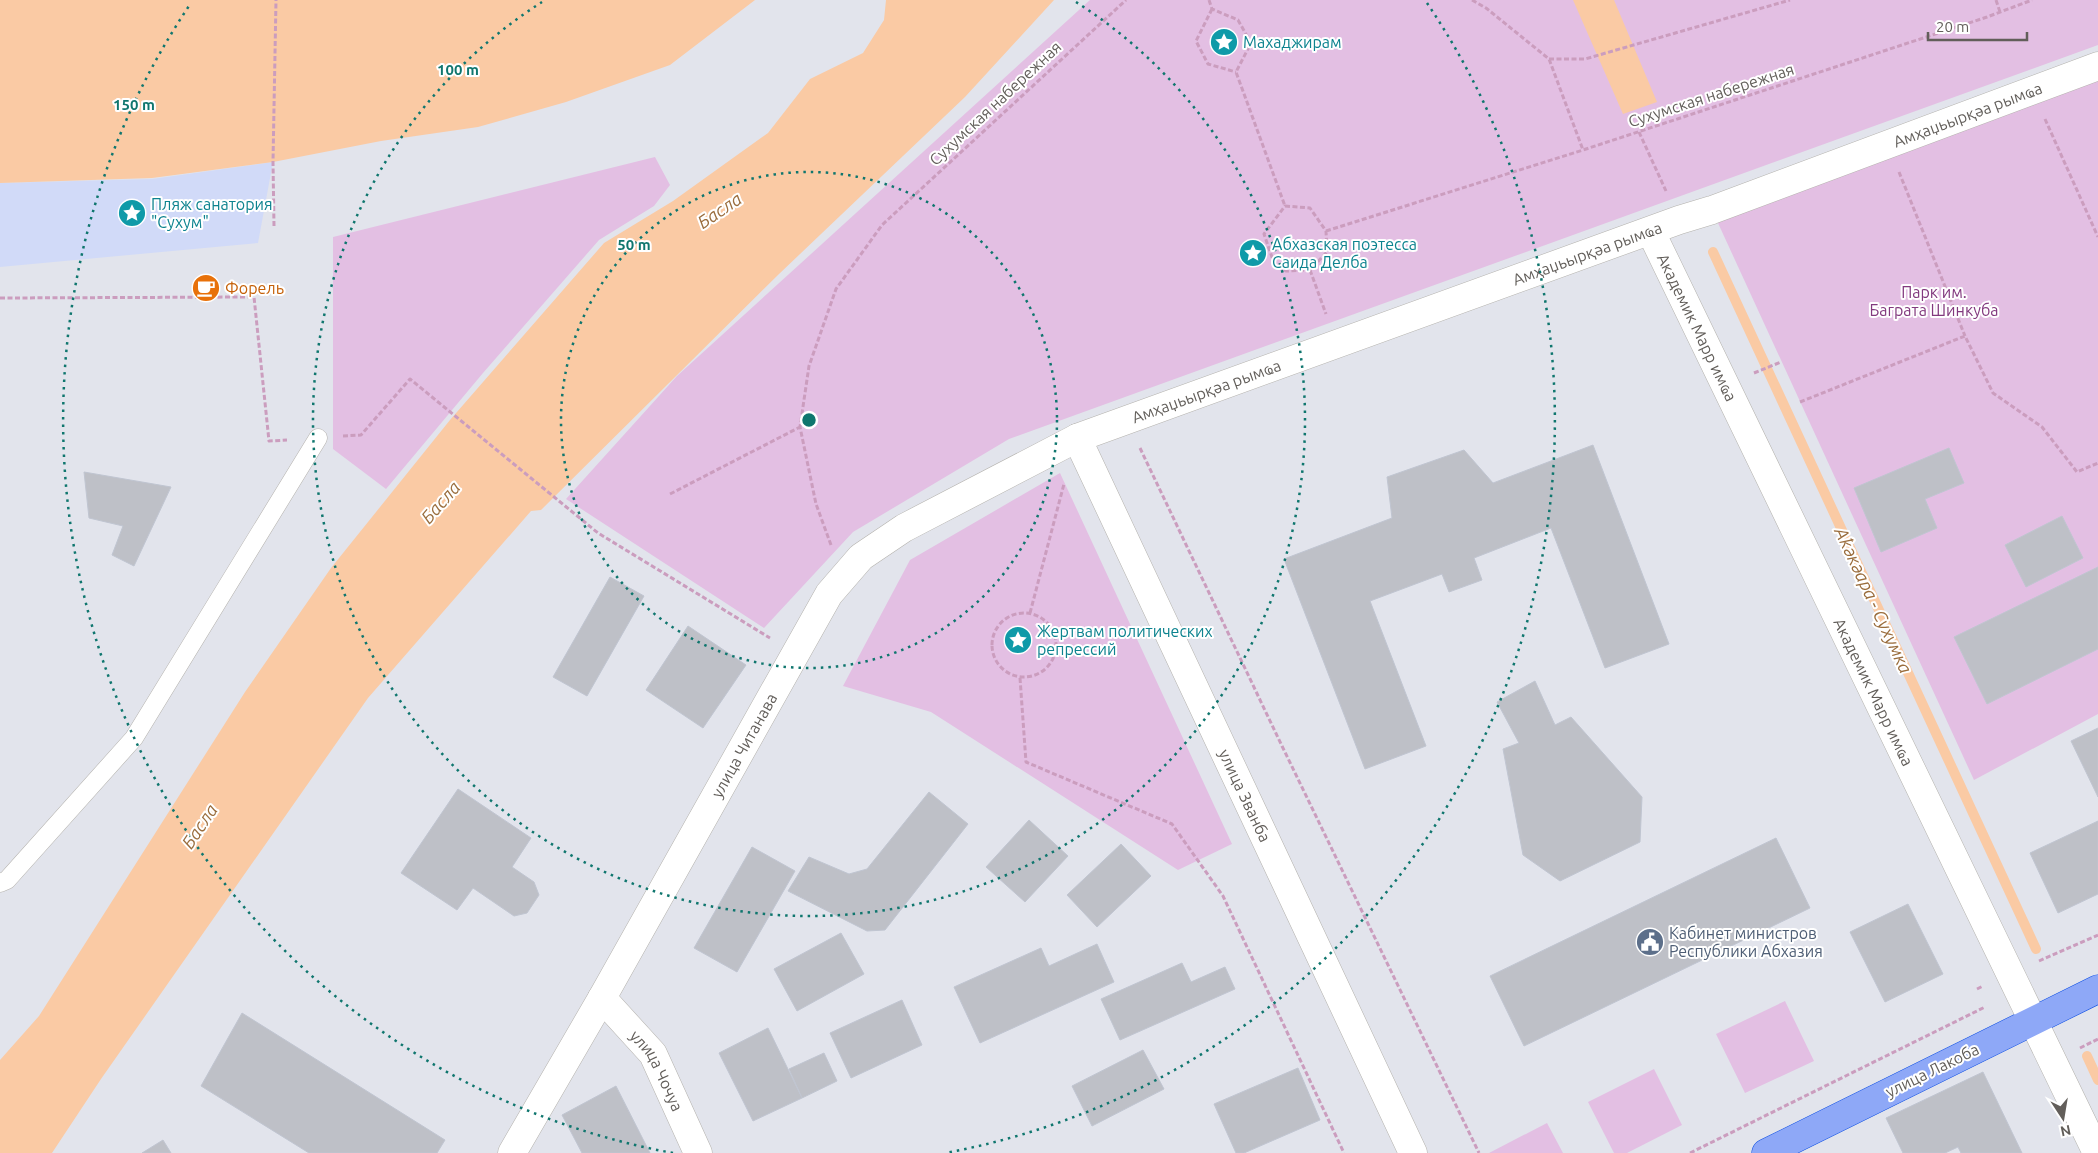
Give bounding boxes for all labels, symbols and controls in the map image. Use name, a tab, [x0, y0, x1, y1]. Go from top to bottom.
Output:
scale bar	[1928, 10, 2027, 42]
text: 20 m	[1936, 18, 1969, 35]
place icon: Махаджирам	[1209, 27, 1239, 57]
place label: Махаджирам	[1243, 33, 1342, 51]
street label: Сухумская набережная	[925, 37, 1065, 169]
street label: Сухумская набережная	[1626, 60, 1796, 130]
text: 100 m	[437, 61, 479, 78]
street label: Амҳаџьырқәа рымҩа	[1891, 79, 2044, 151]
text: 150 m	[113, 96, 155, 113]
water label: Басла	[693, 188, 745, 232]
place label: Пляж санатория "Сухум"	[151, 195, 273, 231]
place icon: Пляж санатория "Сухум"	[117, 198, 147, 228]
street label: Амҳаџьырқәа рымҩа	[1510, 218, 1664, 289]
place label: Абхазская поэтесса Саида Делба	[1272, 235, 1417, 271]
text: 50 m	[617, 236, 651, 253]
place icon: Абхазская поэтесса Саида Делба	[1238, 238, 1268, 268]
street label: Академик Марр имҩа	[1654, 251, 1741, 404]
cafe icon: Форель	[191, 273, 221, 303]
place label: Форель	[225, 279, 284, 297]
park label: Парк им. Баграта Шинкуба	[1869, 283, 1999, 319]
street label: Амҳаџьырқәа рымҩа	[1129, 356, 1283, 426]
centre of rings	[800, 411, 818, 429]
water label: Басла	[416, 477, 464, 527]
water label: Аҟәкәара - Сухумка	[1831, 523, 1917, 676]
street label: Академик Марр имҩа	[1830, 615, 1917, 769]
place label: Жертвам политических репрессий	[1037, 622, 1213, 658]
place icon: Жертвам политических репрессий	[1003, 625, 1033, 655]
street label: улица Читанава	[707, 690, 780, 801]
street label: улица Званба	[1215, 746, 1275, 845]
water label: Басла	[177, 800, 221, 852]
place label: Кабинет министров Республики Абхазия	[1669, 924, 1823, 960]
public building icon: Кабинет министров Республики Абхазия	[1635, 927, 1665, 957]
street label: улица Чочуа	[627, 1026, 687, 1114]
street label: улица Лакоба	[1882, 1040, 1982, 1100]
north arrow	[2038, 1093, 2088, 1143]
text: N	[2059, 1122, 2072, 1140]

